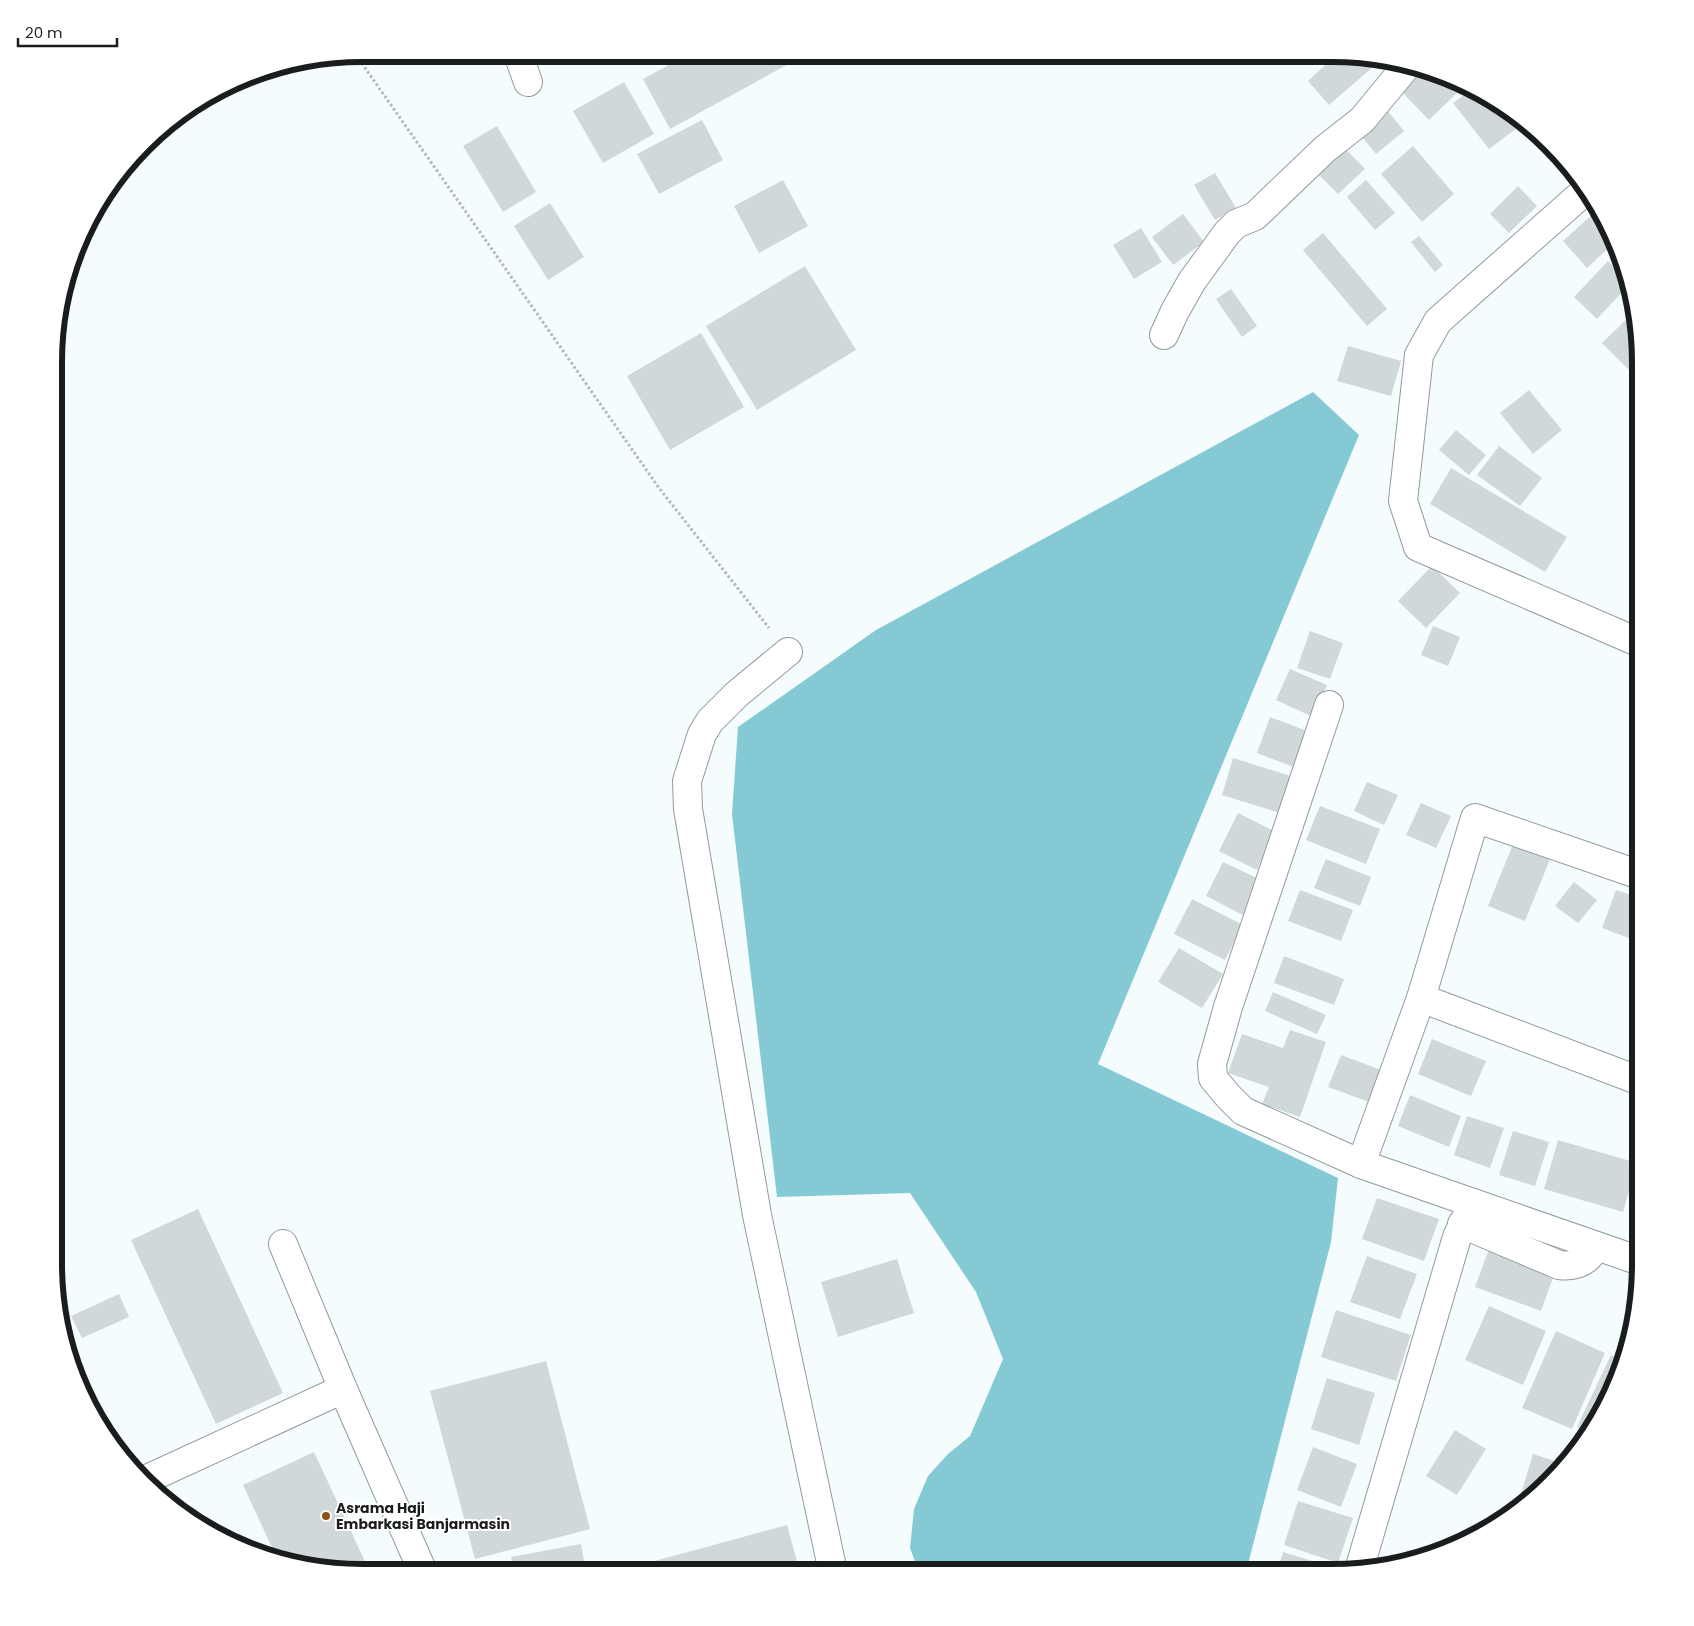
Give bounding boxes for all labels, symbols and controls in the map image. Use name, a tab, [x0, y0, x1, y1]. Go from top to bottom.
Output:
scale bar	[18, 15, 116, 47]
text: 20 m	[25, 22, 63, 43]
place label: Asrama Haji Embarkasi Banjarmasin	[336, 1498, 510, 1534]
marker: Asrama Haji Embarkasi Banjarmasin	[320, 1510, 332, 1522]

